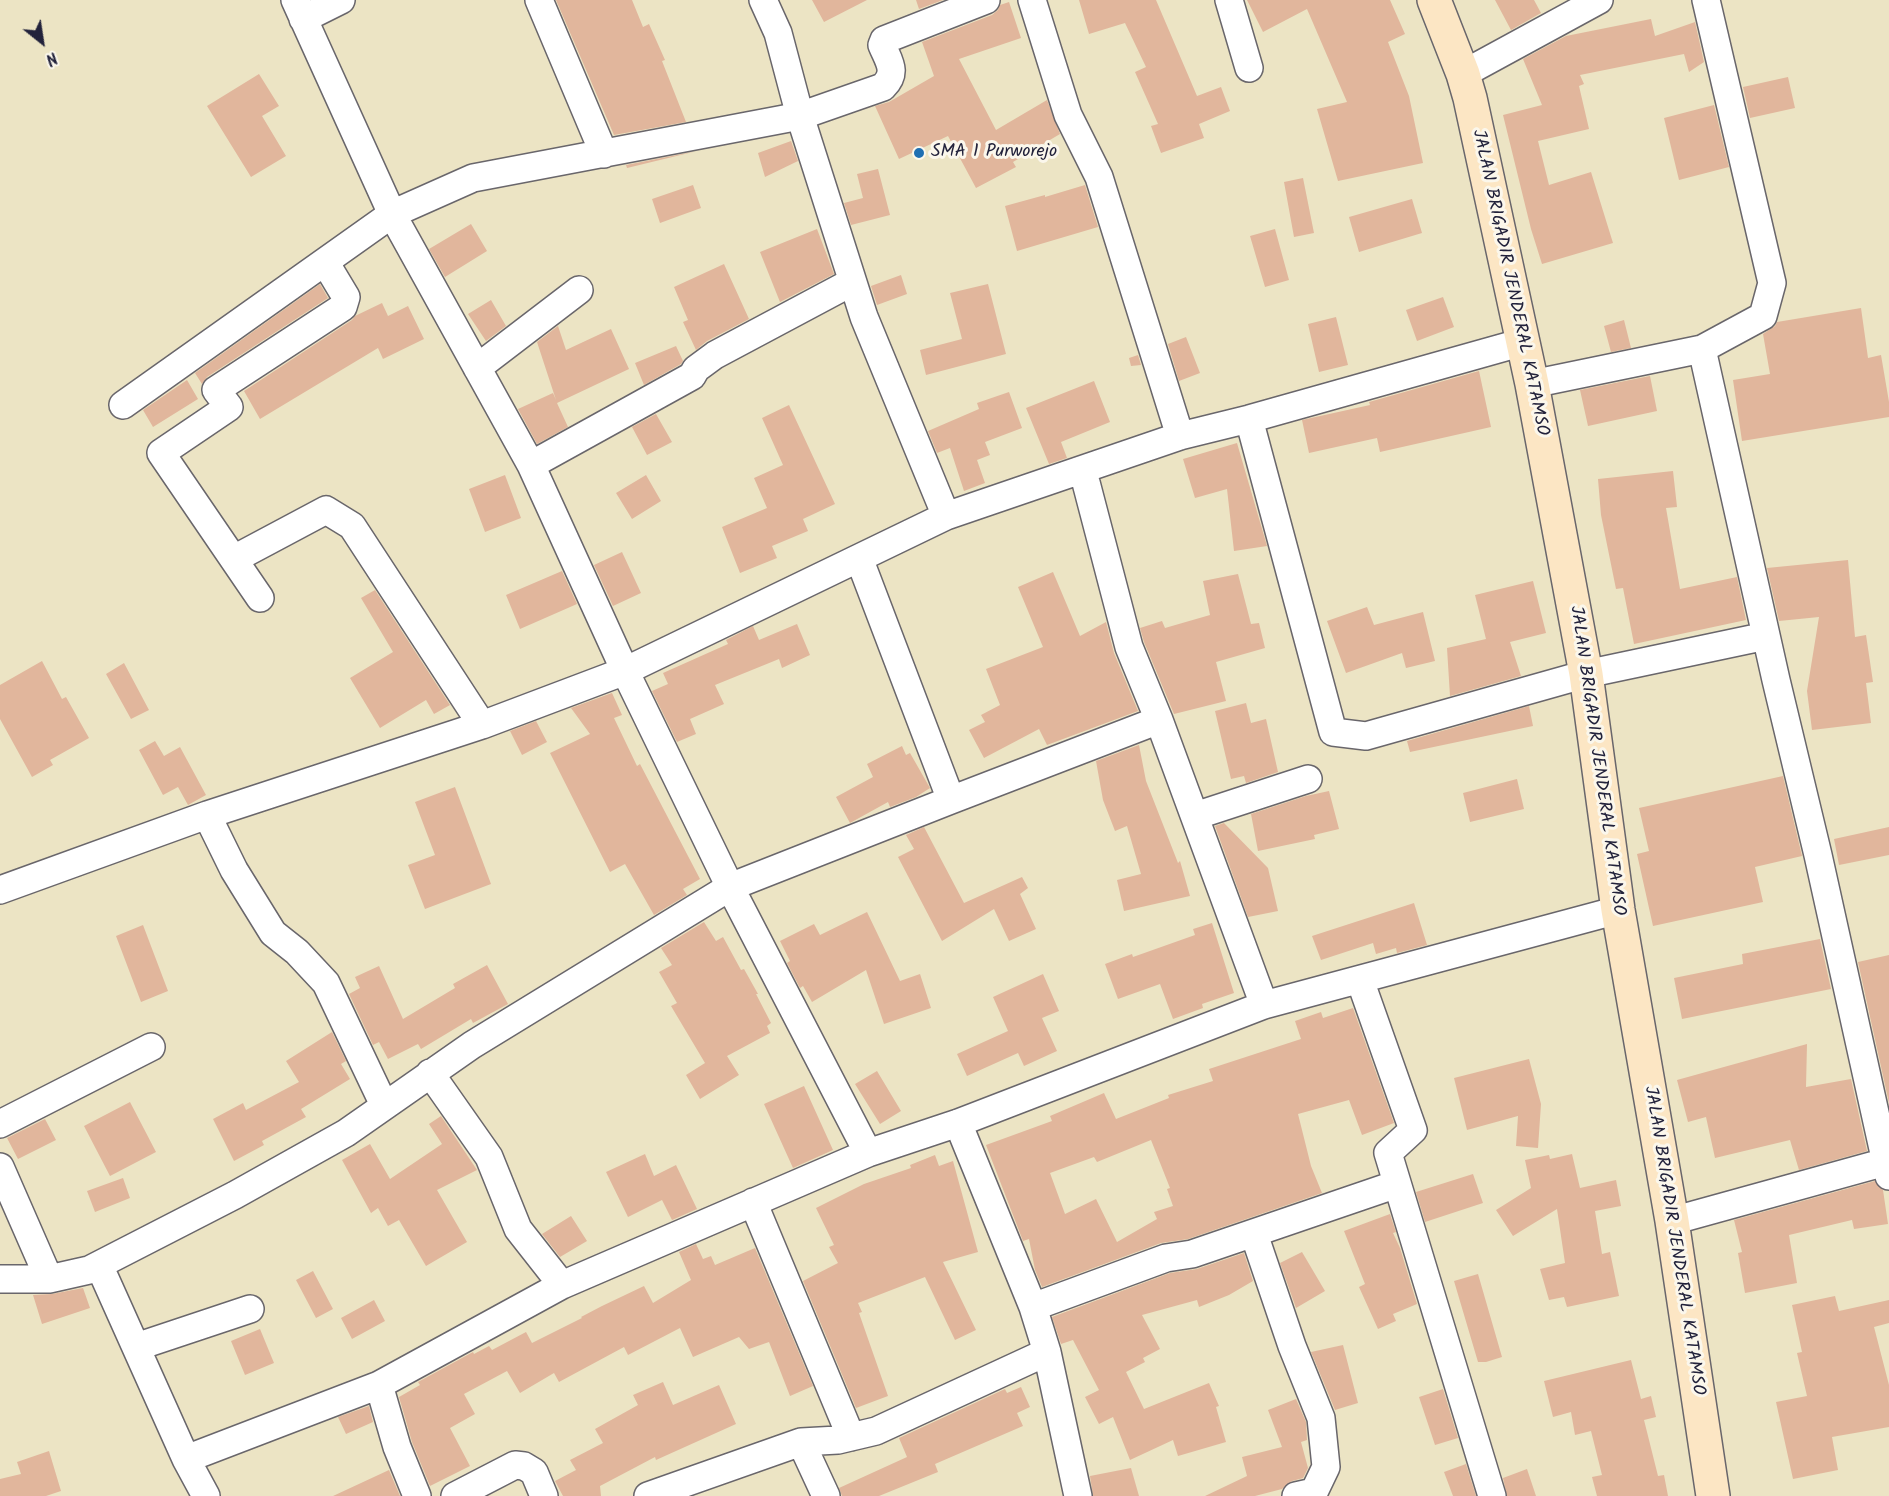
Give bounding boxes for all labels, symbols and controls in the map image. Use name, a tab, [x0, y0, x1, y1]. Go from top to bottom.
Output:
north arrow	[12, 12, 72, 72]
text: N	[41, 45, 62, 71]
street label: JALAN BRIGADIR JENDERAL KATAMSO	[1466, 128, 1552, 438]
place label: SMA 1 Purworejo	[931, 142, 1057, 164]
marker: SMA 1 Purworejo	[912, 146, 926, 160]
street label: JALAN BRIGADIR JENDERAL KATAMSO	[1564, 605, 1628, 917]
street label: JALAN BRIGADIR JENDERAL KATAMSO	[1638, 1085, 1708, 1397]

